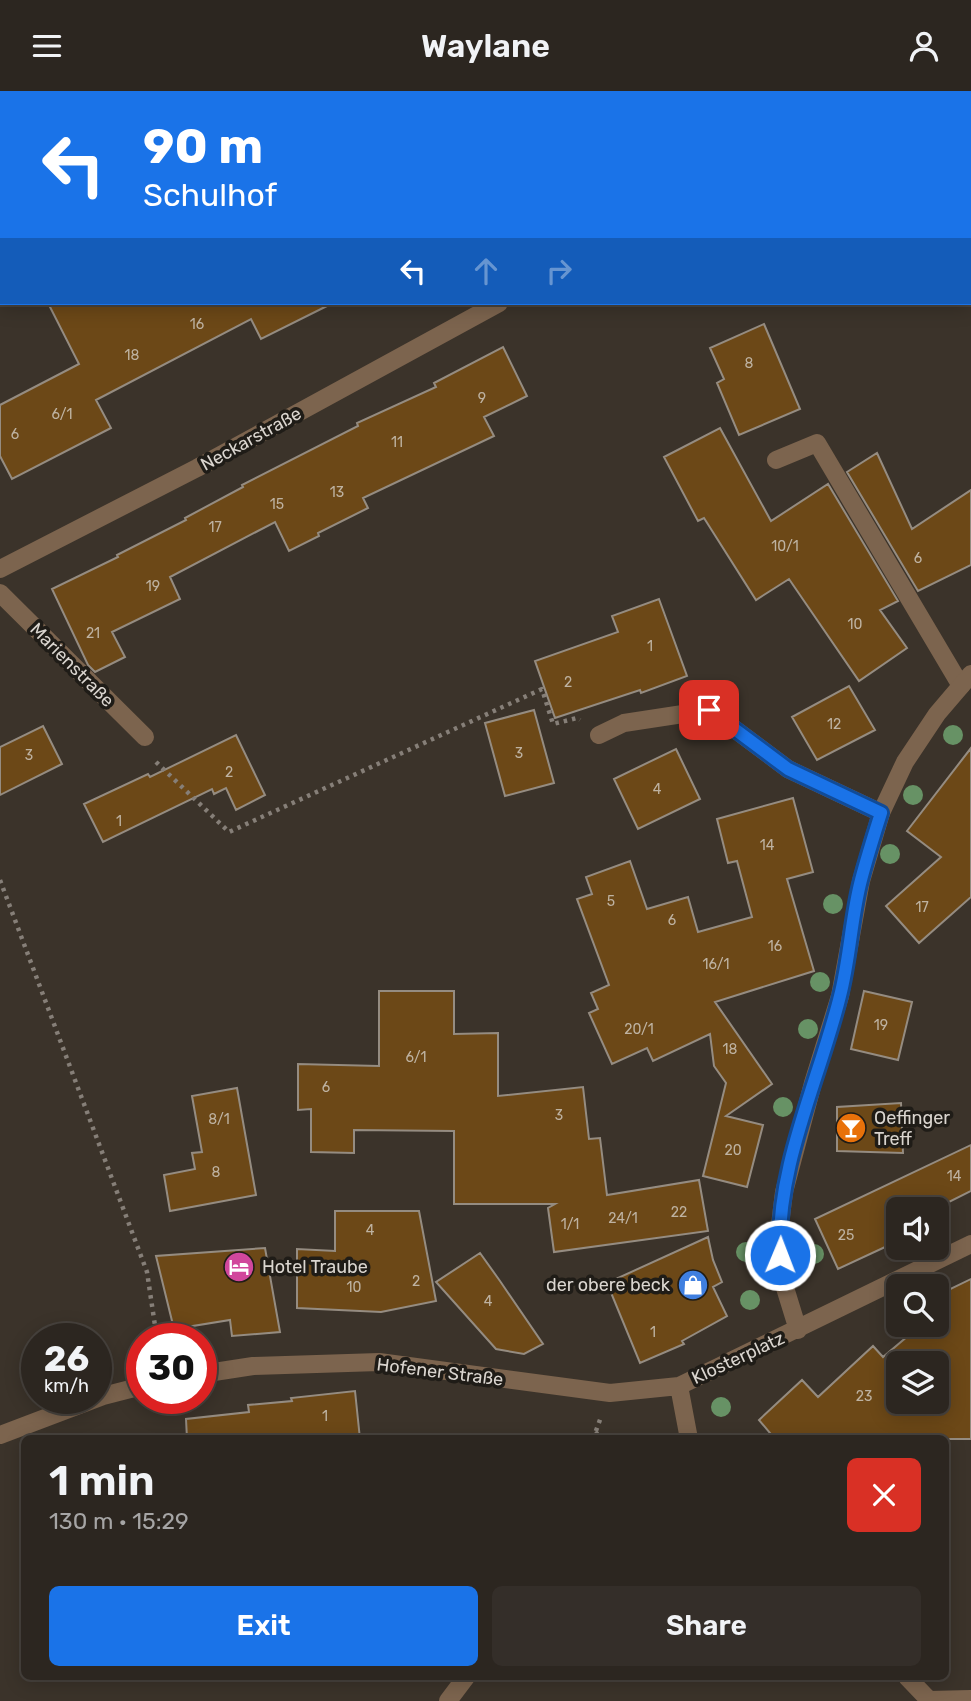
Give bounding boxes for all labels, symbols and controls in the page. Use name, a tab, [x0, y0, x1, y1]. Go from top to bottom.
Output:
icon: menu	[28, 27, 66, 65]
text: Waylane	[421, 27, 550, 65]
icon: person	[905, 27, 943, 65]
text: 90 m	[143, 117, 263, 175]
icon: left	[28, 119, 119, 210]
text: Schulhof	[143, 176, 277, 214]
icon: left	[394, 252, 432, 290]
icon: ahead	[467, 252, 505, 290]
icon: right	[540, 252, 578, 290]
house number: 16	[190, 316, 204, 333]
house number: 18	[125, 347, 140, 364]
house number: 8	[745, 355, 754, 372]
house number: 9	[478, 390, 486, 407]
street label: Neckarstraße	[197, 402, 305, 476]
house number: 6/1	[51, 406, 73, 423]
house number: 6	[11, 426, 19, 443]
house number: 11	[391, 434, 403, 451]
house number: 13	[330, 484, 344, 501]
house number: 15	[270, 496, 284, 513]
house number: 17	[208, 519, 222, 536]
house number: 10/1	[771, 538, 799, 555]
house number: 6	[914, 550, 922, 567]
house number: 19	[146, 578, 160, 595]
house number: 10	[848, 616, 863, 633]
street label: Marienstraße	[25, 618, 119, 712]
house number: 21	[86, 625, 100, 642]
house number: 1	[647, 638, 653, 655]
house number: 2	[564, 674, 572, 691]
pin	[679, 680, 739, 740]
icon: arrive	[690, 691, 728, 729]
house number: 12	[827, 716, 841, 733]
house number: 3	[515, 745, 523, 762]
house number: 3	[25, 747, 33, 764]
house number: 2	[225, 764, 233, 781]
house number: 4	[653, 781, 662, 798]
house number: 1	[116, 813, 122, 830]
house number: 14	[760, 837, 775, 854]
house number: 5	[607, 893, 615, 910]
house number: 17	[915, 899, 929, 916]
house number: 6	[668, 912, 676, 929]
house number: 16	[768, 938, 782, 955]
house number: 16/1	[702, 956, 730, 973]
house number: 19	[874, 1017, 888, 1034]
house number: 20/1	[624, 1021, 654, 1038]
house number: 18	[723, 1041, 738, 1058]
house number: 6/1	[405, 1049, 427, 1066]
house number: 6	[322, 1079, 330, 1096]
house number: 3	[555, 1107, 563, 1124]
place label: Oeffinger Treff	[874, 1107, 950, 1150]
house number: 8/1	[208, 1111, 230, 1128]
bar icon: Oeffinger Treff	[834, 1111, 868, 1145]
house number: 20	[724, 1142, 742, 1159]
house number: 8	[212, 1164, 221, 1181]
house number: 14	[947, 1168, 962, 1185]
map controls	[886, 1197, 949, 1414]
button: sound	[886, 1197, 949, 1260]
house number: 22	[671, 1204, 687, 1221]
house number: 24/1	[608, 1210, 638, 1227]
house number: 1/1	[561, 1216, 579, 1233]
position arrow	[743, 1218, 817, 1292]
house number: 4	[366, 1222, 375, 1239]
house number: 25	[838, 1227, 854, 1244]
hotel icon: Hotel Traube	[222, 1250, 256, 1284]
place label: Hotel Traube	[262, 1256, 368, 1278]
shop icon: der obere beck	[676, 1268, 710, 1302]
house number: 2	[412, 1273, 420, 1290]
place label: der obere beck	[546, 1274, 671, 1296]
button: search	[886, 1274, 949, 1337]
house number: 10	[347, 1279, 362, 1296]
house number: 4	[484, 1293, 493, 1310]
speed limit sign: 30	[126, 1323, 217, 1414]
house number: 1	[650, 1324, 656, 1341]
street label: Klosterplatz	[688, 1327, 788, 1389]
text: 26	[44, 1338, 89, 1380]
button: layers	[886, 1351, 949, 1414]
street label: Hofener Straße	[375, 1353, 505, 1391]
text: km/h	[44, 1375, 89, 1397]
house number: 23	[856, 1388, 872, 1405]
house number: 1	[322, 1408, 328, 1425]
text: 1 min	[49, 1456, 155, 1506]
button: close	[847, 1458, 921, 1532]
text: 130 m · 15:29	[49, 1507, 189, 1535]
button: Exit	[49, 1586, 478, 1666]
button: Share	[492, 1586, 921, 1666]

